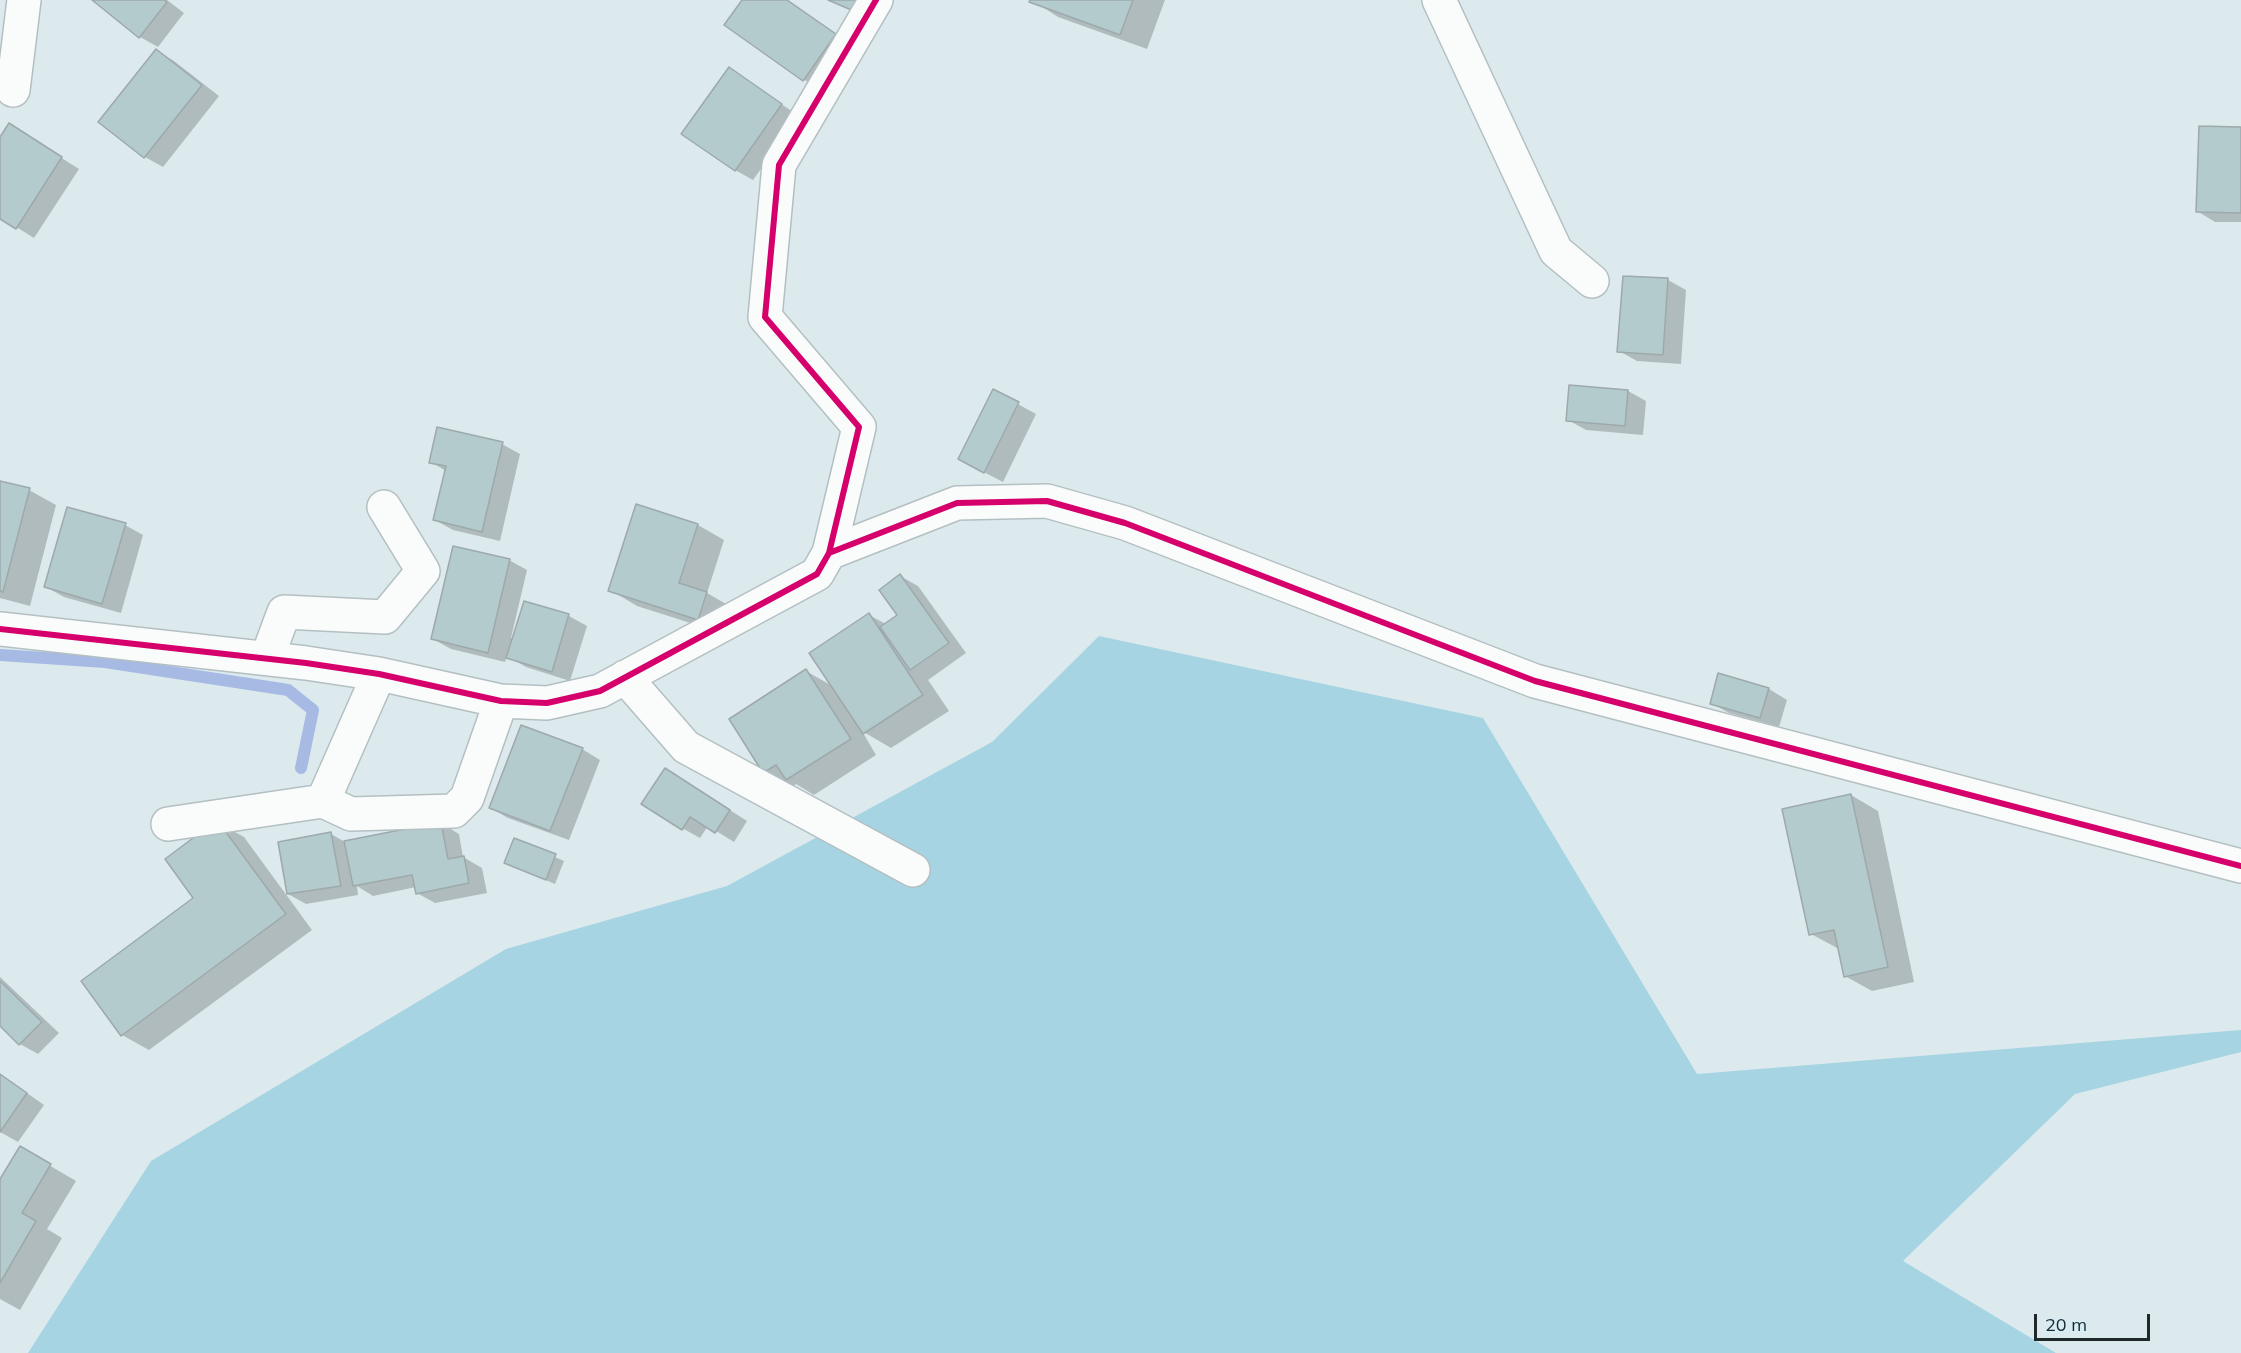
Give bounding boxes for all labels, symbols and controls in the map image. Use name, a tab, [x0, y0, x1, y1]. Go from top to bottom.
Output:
scale bar	[2037, 1302, 2152, 1340]
text: 20 m	[2045, 1313, 2087, 1336]

